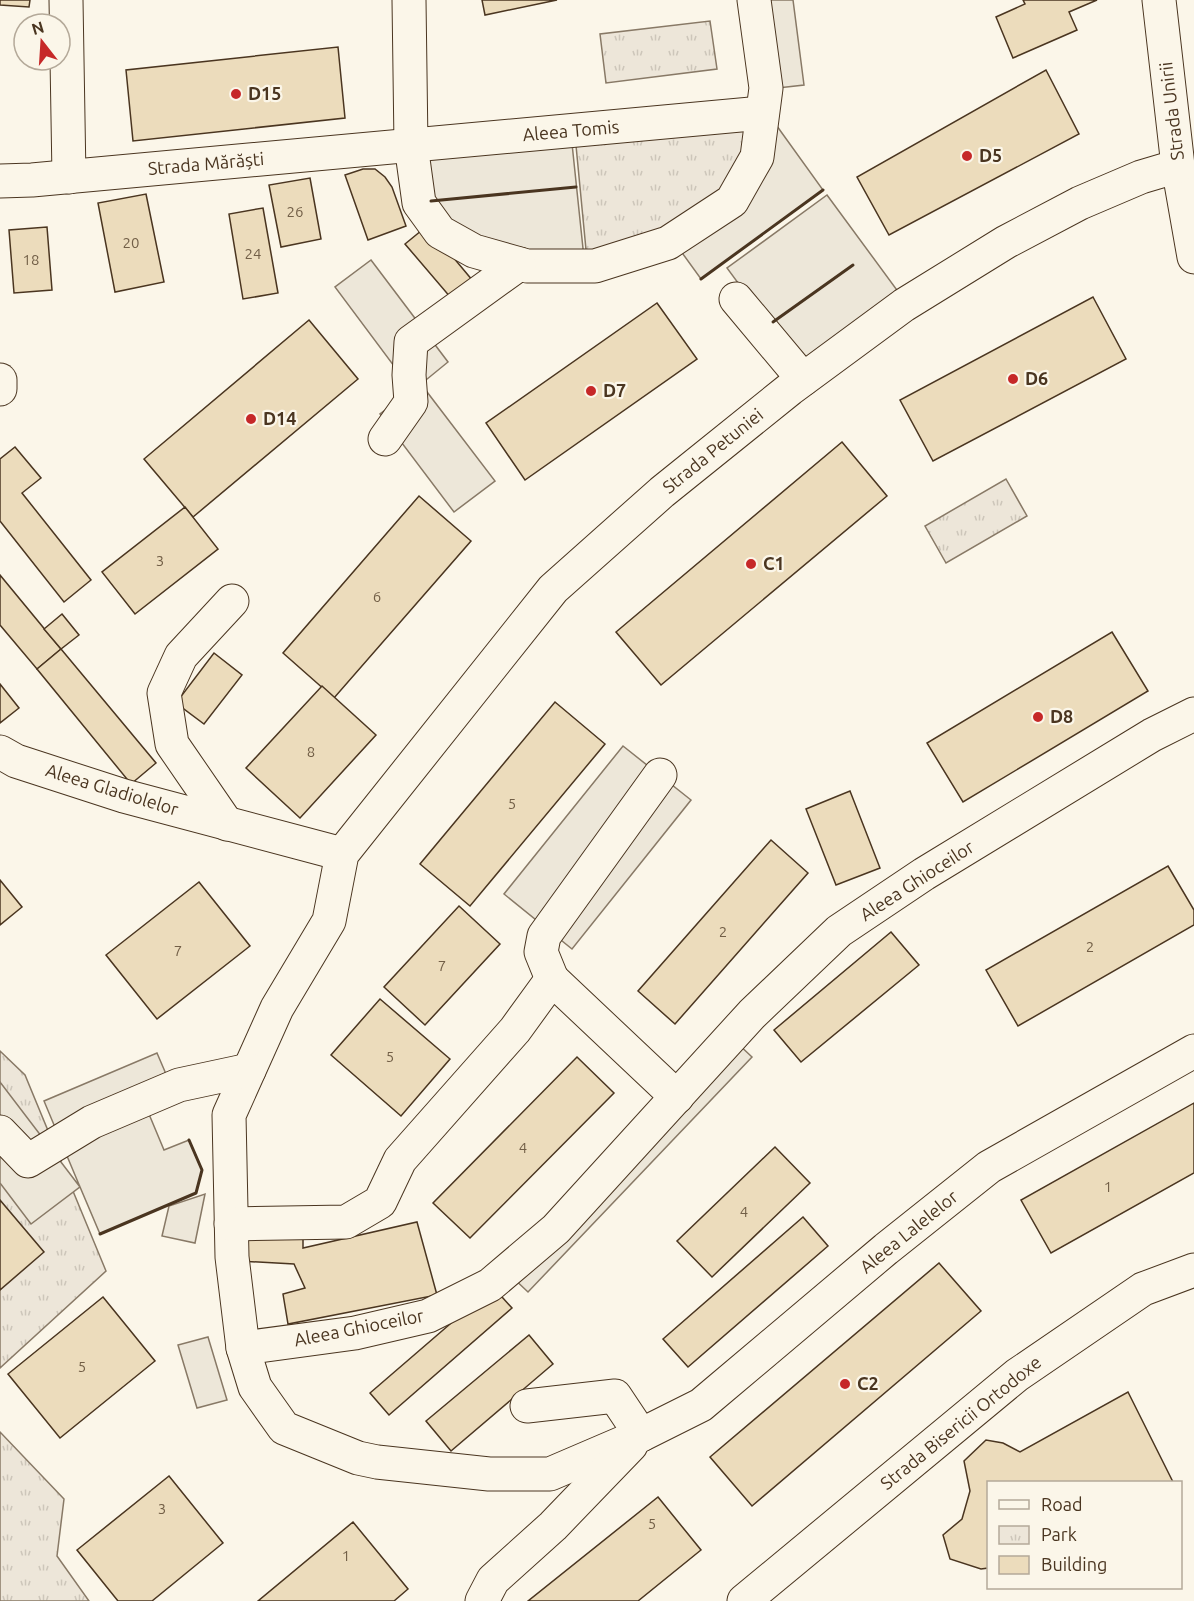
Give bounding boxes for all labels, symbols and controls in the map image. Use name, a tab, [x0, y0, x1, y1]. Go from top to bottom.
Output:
north arrow	[12, 12, 72, 72]
text: N	[29, 17, 46, 38]
street label: Strada Unirii	[1155, 61, 1187, 161]
place label: D15	[248, 83, 281, 103]
marker: D15	[229, 87, 243, 101]
street label: Aleea Tomis	[522, 116, 620, 144]
place label: D5	[979, 145, 1002, 165]
street label: Strada Mărăști	[147, 148, 265, 178]
marker: D5	[960, 149, 974, 163]
house number: 26	[287, 203, 303, 220]
house number: 20	[123, 234, 139, 251]
house number: 24	[245, 245, 261, 262]
house number: 18	[23, 251, 39, 268]
place label: D6	[1025, 368, 1048, 388]
marker: D6	[1006, 372, 1020, 386]
place label: D7	[603, 380, 626, 400]
marker: D7	[584, 384, 598, 398]
street label: Strada Petuniei	[658, 404, 767, 497]
place label: D14	[263, 408, 296, 428]
marker: D14	[244, 412, 258, 426]
house number: 3	[156, 552, 164, 569]
place label: C1	[763, 553, 785, 573]
marker: C1	[744, 557, 758, 571]
house number: 6	[373, 588, 381, 605]
place label: D8	[1050, 706, 1073, 726]
marker: D8	[1031, 710, 1045, 724]
house number: 8	[307, 743, 315, 760]
street label: Aleea Gladiolelor	[43, 759, 181, 819]
house number: 5	[508, 795, 516, 812]
street label: Aleea Ghioceilor	[856, 836, 977, 924]
house number: 2	[719, 923, 727, 940]
house number: 2	[1086, 938, 1094, 955]
house number: 7	[174, 942, 182, 959]
house number: 7	[438, 957, 446, 974]
house number: 5	[386, 1048, 394, 1065]
house number: 4	[519, 1139, 527, 1156]
house number: 1	[1104, 1178, 1112, 1195]
street label: Aleea Lalelelor	[856, 1186, 961, 1277]
house number: 4	[740, 1203, 748, 1220]
street label: Aleea Ghioceilor	[292, 1305, 425, 1349]
street label: Strada Bisericii Ortodoxe	[876, 1351, 1045, 1493]
house number: 5	[78, 1358, 86, 1375]
place label: C2	[857, 1373, 879, 1393]
marker: C2	[838, 1377, 852, 1391]
legend	[987, 1481, 1182, 1589]
text: Road	[1041, 1494, 1083, 1514]
house number: 3	[158, 1500, 166, 1517]
house number: 5	[648, 1515, 656, 1532]
text: Park	[1041, 1524, 1077, 1544]
house number: 1	[342, 1547, 350, 1564]
text: Building	[1041, 1554, 1107, 1574]

